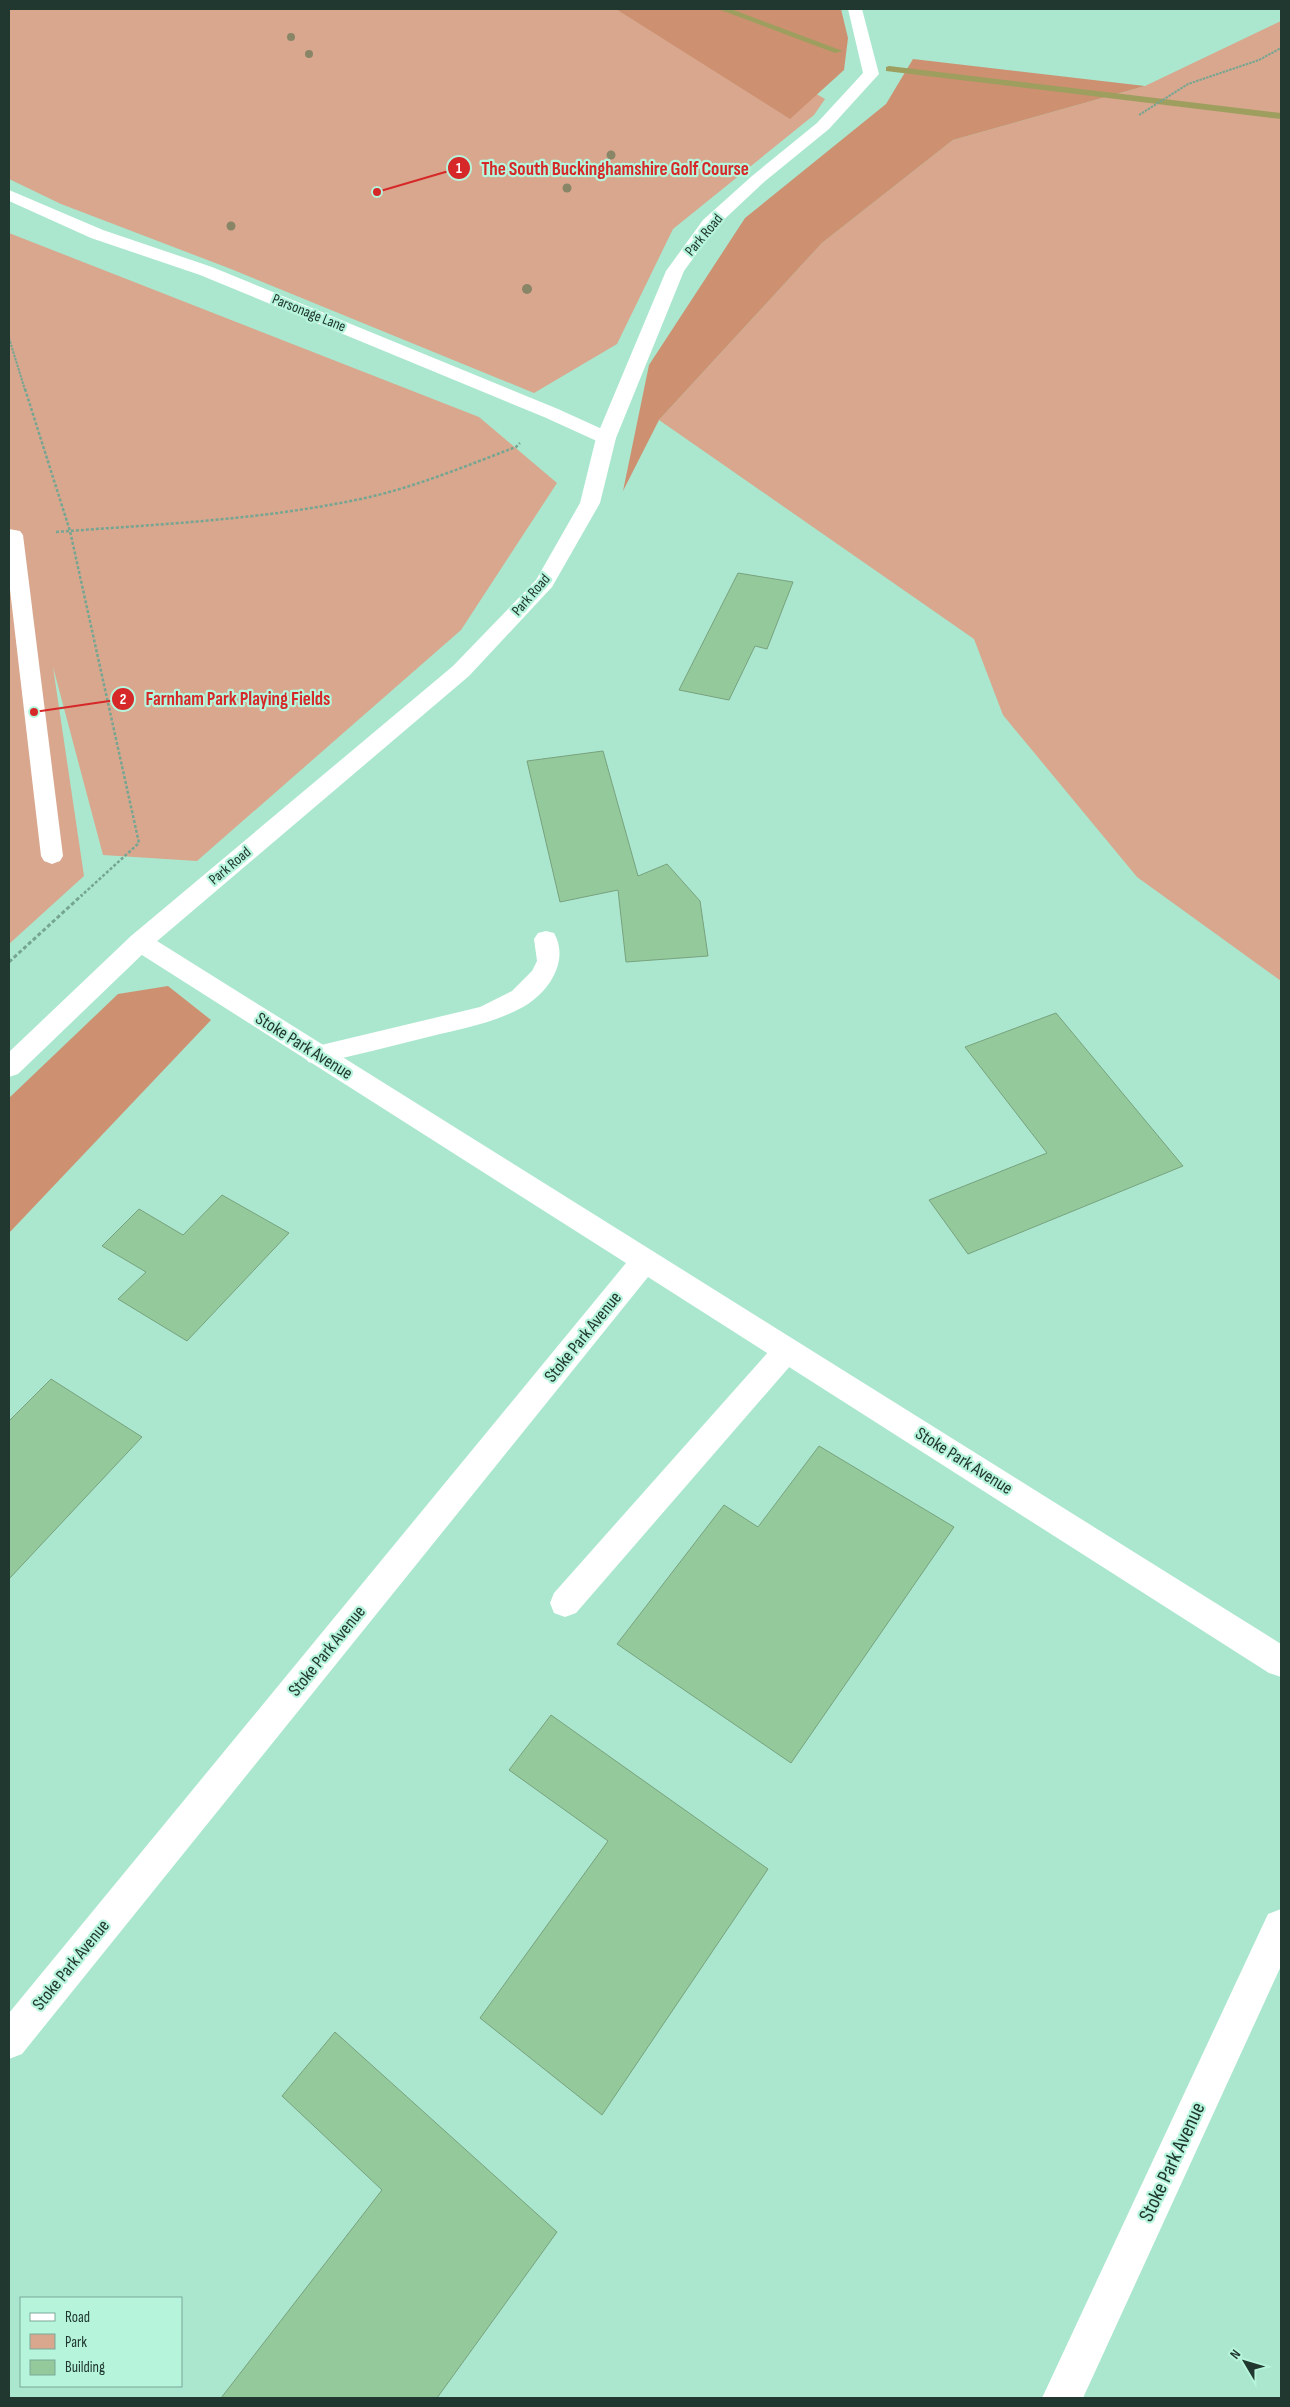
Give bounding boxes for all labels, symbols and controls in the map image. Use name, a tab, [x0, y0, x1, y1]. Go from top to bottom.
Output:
callout: The South Buckinghamshire Golf Course	[447, 151, 759, 185]
text: The South Buckinghamshire Golf Course	[481, 158, 749, 181]
text: 1	[456, 159, 462, 178]
street label: Park Road	[681, 210, 727, 260]
street label: Parsonage Lane	[269, 290, 349, 336]
street label: Park Road	[508, 570, 554, 620]
callout: Farnham Park Playing Fields	[110, 682, 340, 716]
text: Farnham Park Playing Fields	[146, 688, 330, 711]
text: 2	[120, 690, 126, 709]
street label: Park Road	[205, 843, 255, 889]
street label: Stoke Park Avenue	[252, 1008, 356, 1084]
street label: Stoke Park Avenue	[540, 1287, 626, 1387]
street label: Stoke Park Avenue	[912, 1423, 1016, 1499]
street label: Stoke Park Avenue	[284, 1601, 370, 1701]
street label: Stoke Park Avenue	[28, 1915, 114, 2015]
street label: Stoke Park Avenue	[1133, 2098, 1211, 2226]
legend	[20, 2297, 182, 2387]
text: Road	[65, 2308, 90, 2327]
text: Park	[65, 2333, 87, 2352]
north arrow	[1220, 2337, 1270, 2387]
text: N	[1226, 2346, 1244, 2362]
text: Building	[65, 2358, 105, 2377]

